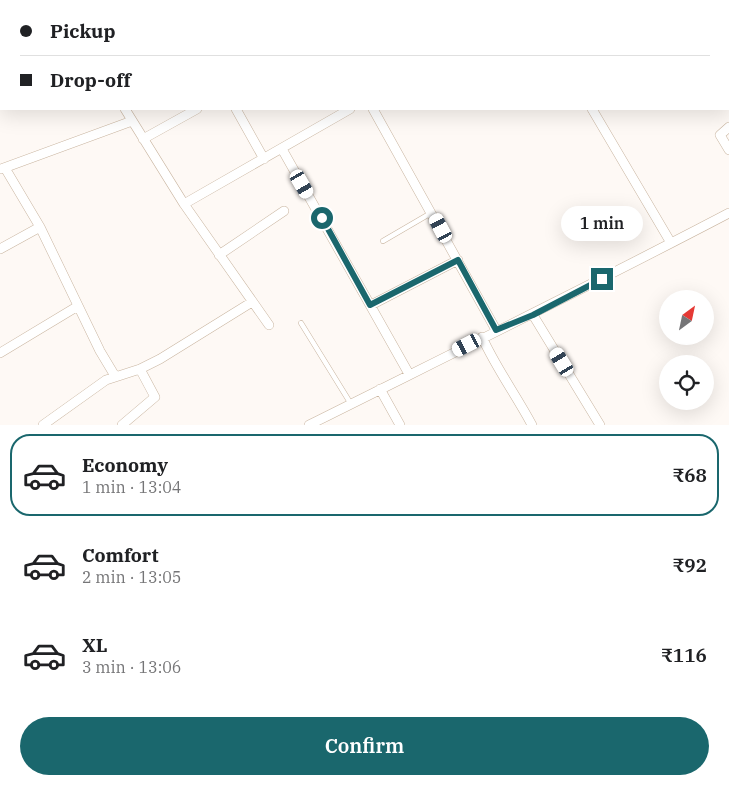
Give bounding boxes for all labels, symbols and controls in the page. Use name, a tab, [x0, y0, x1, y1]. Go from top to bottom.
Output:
text: Pickup	[50, 19, 115, 43]
text: Drop-off	[50, 68, 131, 92]
car	[288, 167, 315, 201]
callout: 1 min	[561, 206, 643, 242]
route start	[311, 207, 333, 229]
car	[427, 211, 454, 245]
text: 1 min	[580, 213, 624, 233]
route end	[591, 268, 613, 290]
north arrow	[659, 290, 714, 345]
map controls	[659, 290, 714, 410]
car	[450, 332, 483, 358]
car	[547, 345, 576, 379]
button: locate	[659, 355, 714, 410]
icon: car	[22, 453, 67, 498]
text: Economy	[82, 453, 168, 477]
text: ₹68	[672, 463, 707, 487]
text: 1 min · 13:04	[82, 477, 181, 497]
icon: car	[22, 543, 67, 588]
text: Comfort	[82, 543, 159, 567]
text: ₹92	[672, 553, 707, 577]
text: 2 min · 13:05	[82, 567, 181, 587]
icon: car	[22, 633, 67, 678]
text: XL	[82, 633, 108, 657]
text: ₹116	[661, 643, 707, 667]
text: 3 min · 13:06	[82, 657, 181, 677]
button: Confirm	[20, 717, 709, 775]

